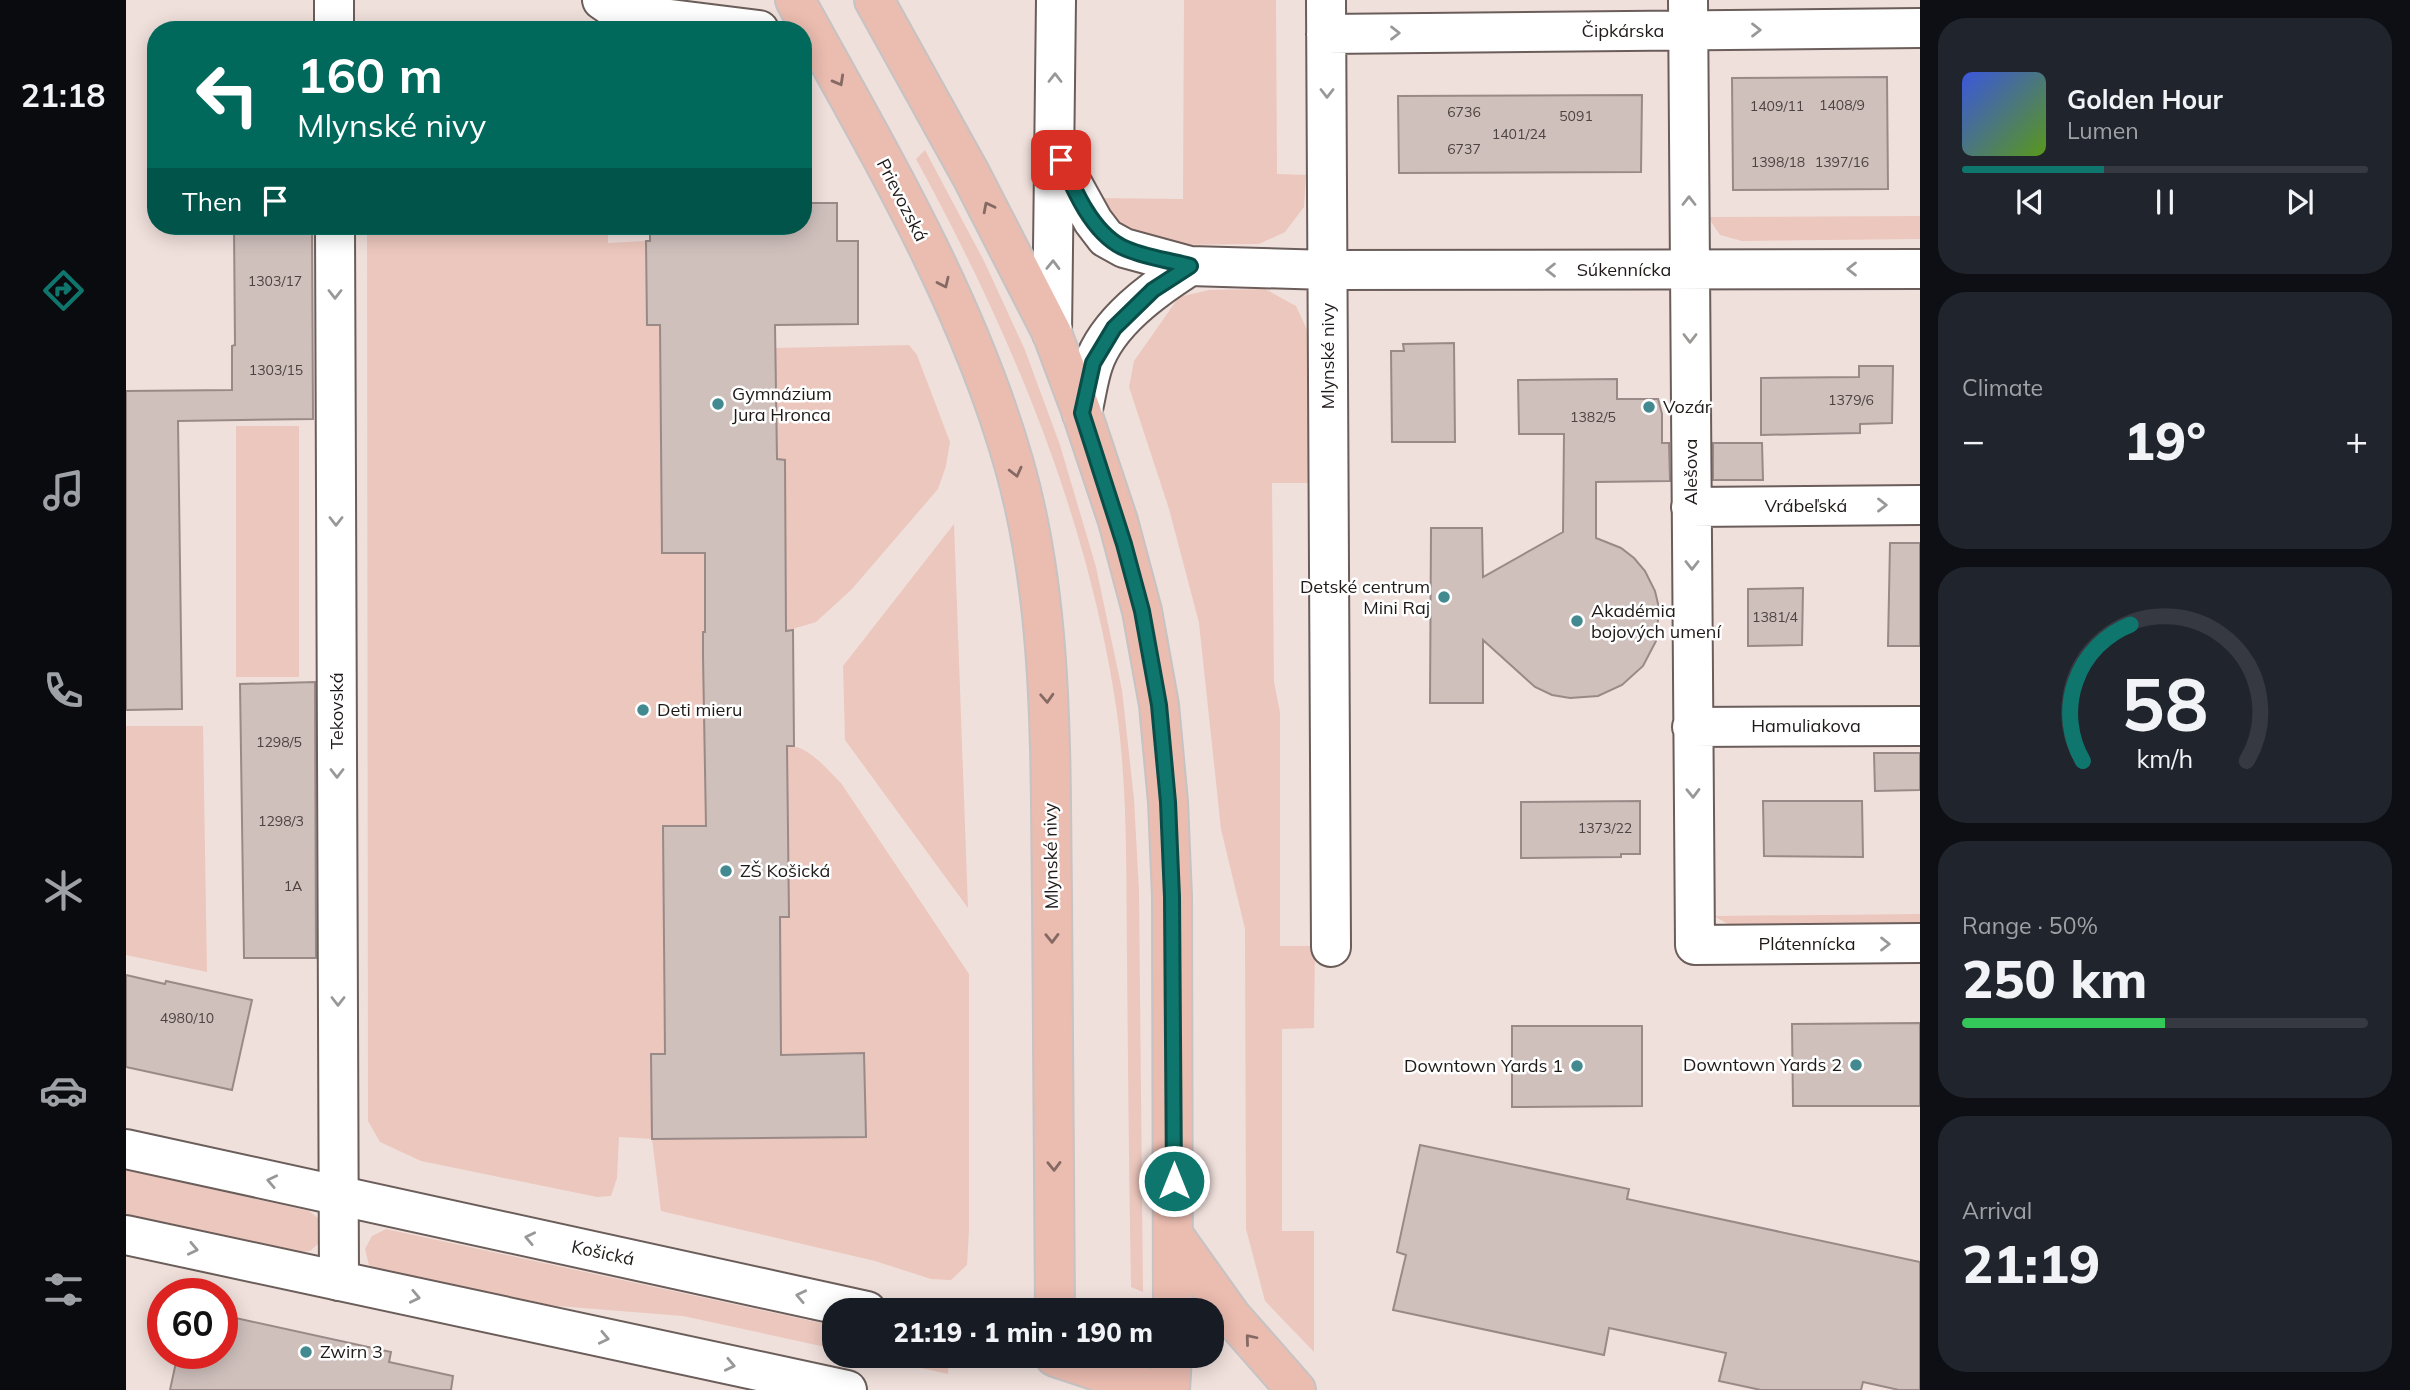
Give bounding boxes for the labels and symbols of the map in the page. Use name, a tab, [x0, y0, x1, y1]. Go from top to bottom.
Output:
street label: Čipkárska	[1582, 19, 1664, 42]
one-way arrow	[1751, 22, 1762, 37]
one-way arrow	[1390, 25, 1400, 41]
one-way arrow	[1047, 72, 1063, 83]
one-way arrow	[831, 74, 844, 87]
one-way arrow	[1319, 88, 1335, 98]
house number: 1408/9	[1819, 96, 1865, 114]
house number: 1409/11	[1750, 97, 1804, 115]
house number: 6736	[1447, 103, 1481, 121]
house number: 5091	[1559, 107, 1593, 125]
house number: 1401/24	[1492, 125, 1547, 143]
pin	[1031, 130, 1091, 190]
house number: 6737	[1447, 140, 1481, 158]
house number: 1398/18	[1751, 153, 1805, 171]
house number: 1397/16	[1815, 153, 1869, 171]
street label: Prievozská	[872, 155, 933, 245]
one-way arrow	[1681, 196, 1697, 206]
one-way arrow	[983, 202, 996, 214]
street label: Súkennícka	[1577, 258, 1671, 281]
one-way arrow	[1045, 259, 1061, 270]
one-way arrow	[1846, 261, 1857, 277]
one-way arrow	[1545, 262, 1556, 278]
house number: 1303/17	[248, 272, 302, 290]
one-way arrow	[935, 276, 949, 288]
one-way arrow	[327, 289, 343, 300]
street label: Mlynské nivy	[1316, 302, 1339, 409]
one-way arrow	[1682, 333, 1698, 344]
house number: 1303/15	[249, 361, 303, 379]
place label: Gymnázium Jura Hronca	[732, 382, 832, 426]
house number: 1379/6	[1828, 391, 1874, 409]
place label: Vozár	[1663, 395, 1712, 418]
marker: Gymnázium Jura Hronca	[710, 396, 726, 412]
marker: Vozár	[1641, 399, 1657, 415]
house number: 1382/5	[1570, 408, 1616, 426]
street label: Alešova	[1679, 439, 1702, 505]
one-way arrow	[1008, 466, 1022, 478]
street label: Vrábeľská	[1765, 494, 1847, 517]
one-way arrow	[1877, 497, 1888, 513]
one-way arrow	[328, 517, 344, 527]
one-way arrow	[1684, 561, 1700, 571]
place label: Detské centrum Mini Raj	[1300, 575, 1430, 619]
marker: Detské centrum Mini Raj	[1436, 589, 1452, 605]
place label: Akadémia bojových umení	[1591, 599, 1722, 643]
house number: 1381/4	[1752, 608, 1799, 626]
marker: Akadémia bojových umení	[1569, 613, 1585, 629]
street label: Tekovská	[325, 673, 348, 749]
one-way arrow	[1040, 693, 1055, 704]
place label: Deti mieru	[657, 698, 742, 721]
marker: Deti mieru	[635, 702, 651, 718]
street label: Hamuliakova	[1751, 714, 1861, 737]
house number: 1298/5	[256, 733, 302, 751]
one-way arrow	[329, 769, 345, 779]
one-way arrow	[1685, 788, 1701, 799]
street label: Mlynské nivy	[1038, 802, 1063, 909]
house number: 1298/3	[258, 812, 304, 830]
house number: 1373/22	[1578, 819, 1632, 837]
place label: ZŠ Košická	[740, 859, 830, 882]
marker: ZŠ Košická	[718, 863, 734, 879]
house number: 1A	[284, 877, 303, 895]
street label: Plátennícka	[1758, 932, 1856, 955]
one-way arrow	[1044, 933, 1060, 944]
one-way arrow	[1881, 936, 1891, 952]
one-way arrow	[330, 996, 346, 1007]
house number: 4980/10	[160, 1009, 214, 1027]
place label: Downtown Yards 2	[1683, 1053, 1842, 1076]
place label: Downtown Yards 1	[1404, 1054, 1563, 1077]
marker: Downtown Yards 2	[1848, 1057, 1864, 1073]
marker: Downtown Yards 1	[1569, 1058, 1585, 1074]
position arrow	[1137, 1144, 1211, 1218]
one-way arrow	[1046, 1161, 1062, 1171]
one-way arrow	[266, 1175, 278, 1189]
one-way arrow	[524, 1231, 536, 1246]
street label: Košická	[570, 1235, 637, 1270]
one-way arrow	[187, 1241, 199, 1256]
speed limit sign: 60	[147, 1278, 238, 1369]
one-way arrow	[409, 1289, 421, 1304]
one-way arrow	[795, 1290, 807, 1305]
one-way arrow	[598, 1329, 610, 1344]
one-way arrow	[1246, 1335, 1258, 1348]
place label: Zwirn 3	[320, 1340, 383, 1363]
marker: Zwirn 3	[298, 1344, 314, 1360]
one-way arrow	[724, 1357, 736, 1371]

